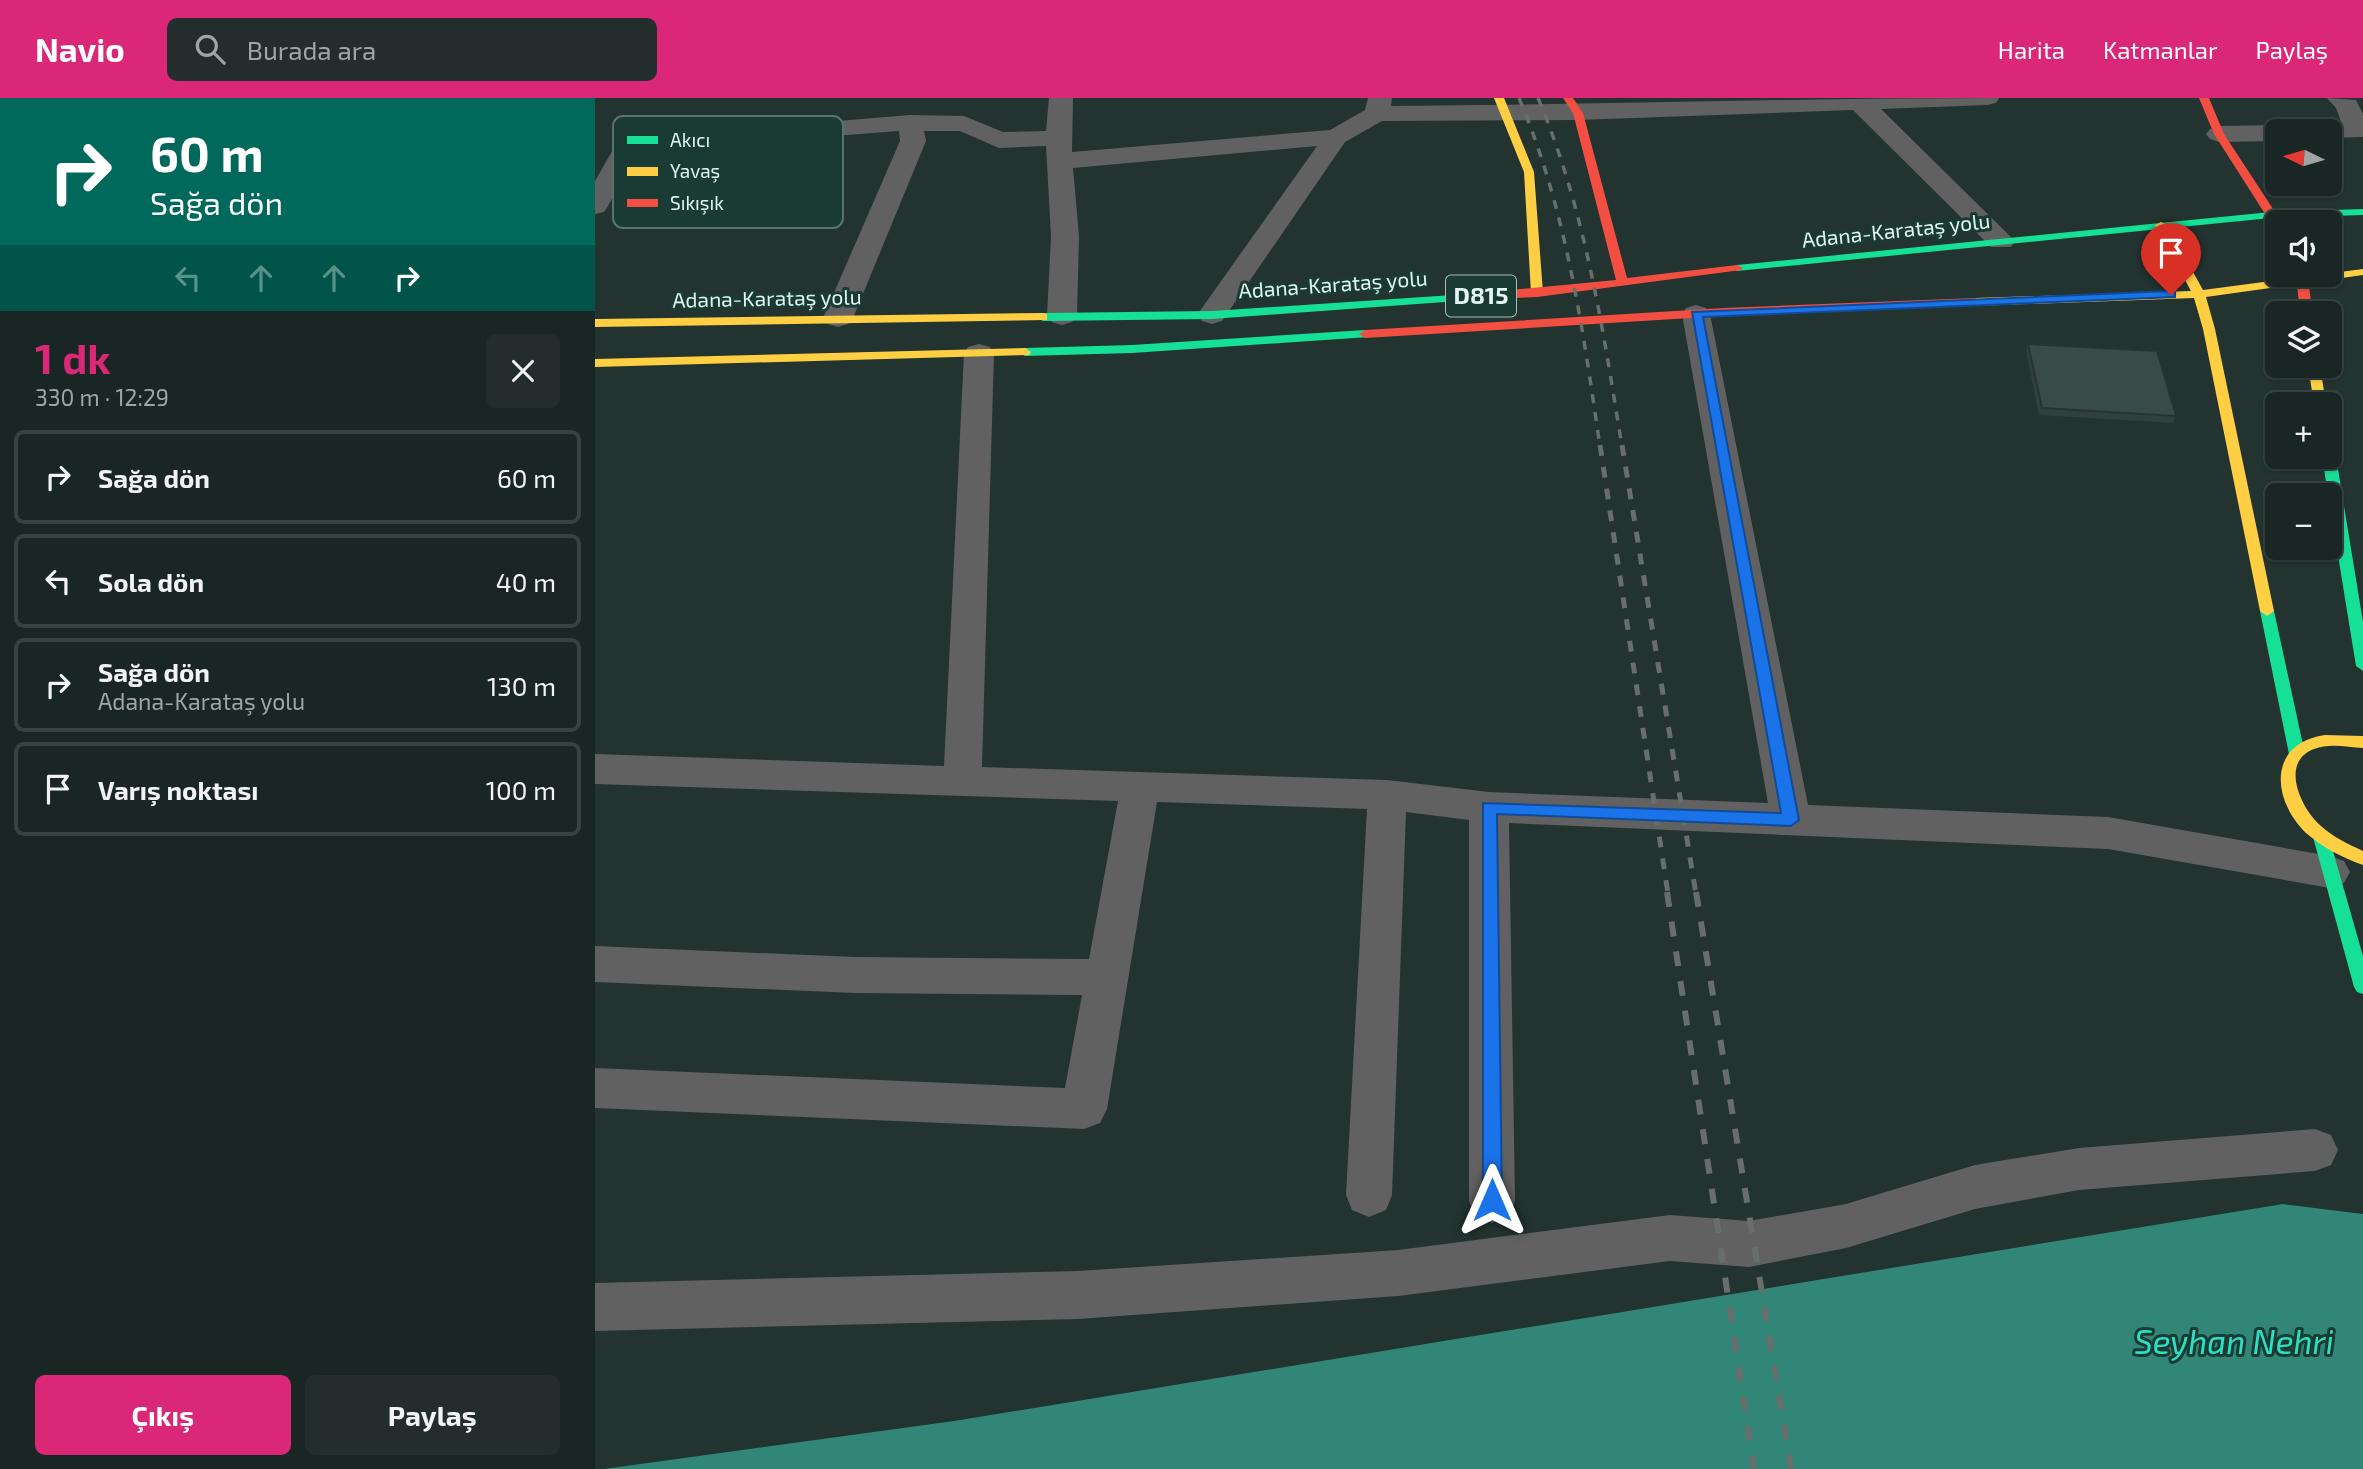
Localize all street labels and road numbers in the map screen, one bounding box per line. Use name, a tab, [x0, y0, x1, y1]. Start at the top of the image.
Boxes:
street label: Adana-Karataş yolu	[1800, 207, 1991, 254]
street label: Adana-Karataş yolu	[1238, 264, 1428, 305]
road number: D815	[1446, 276, 1516, 316]
street label: Adana-Karataş yolu	[672, 283, 862, 314]

